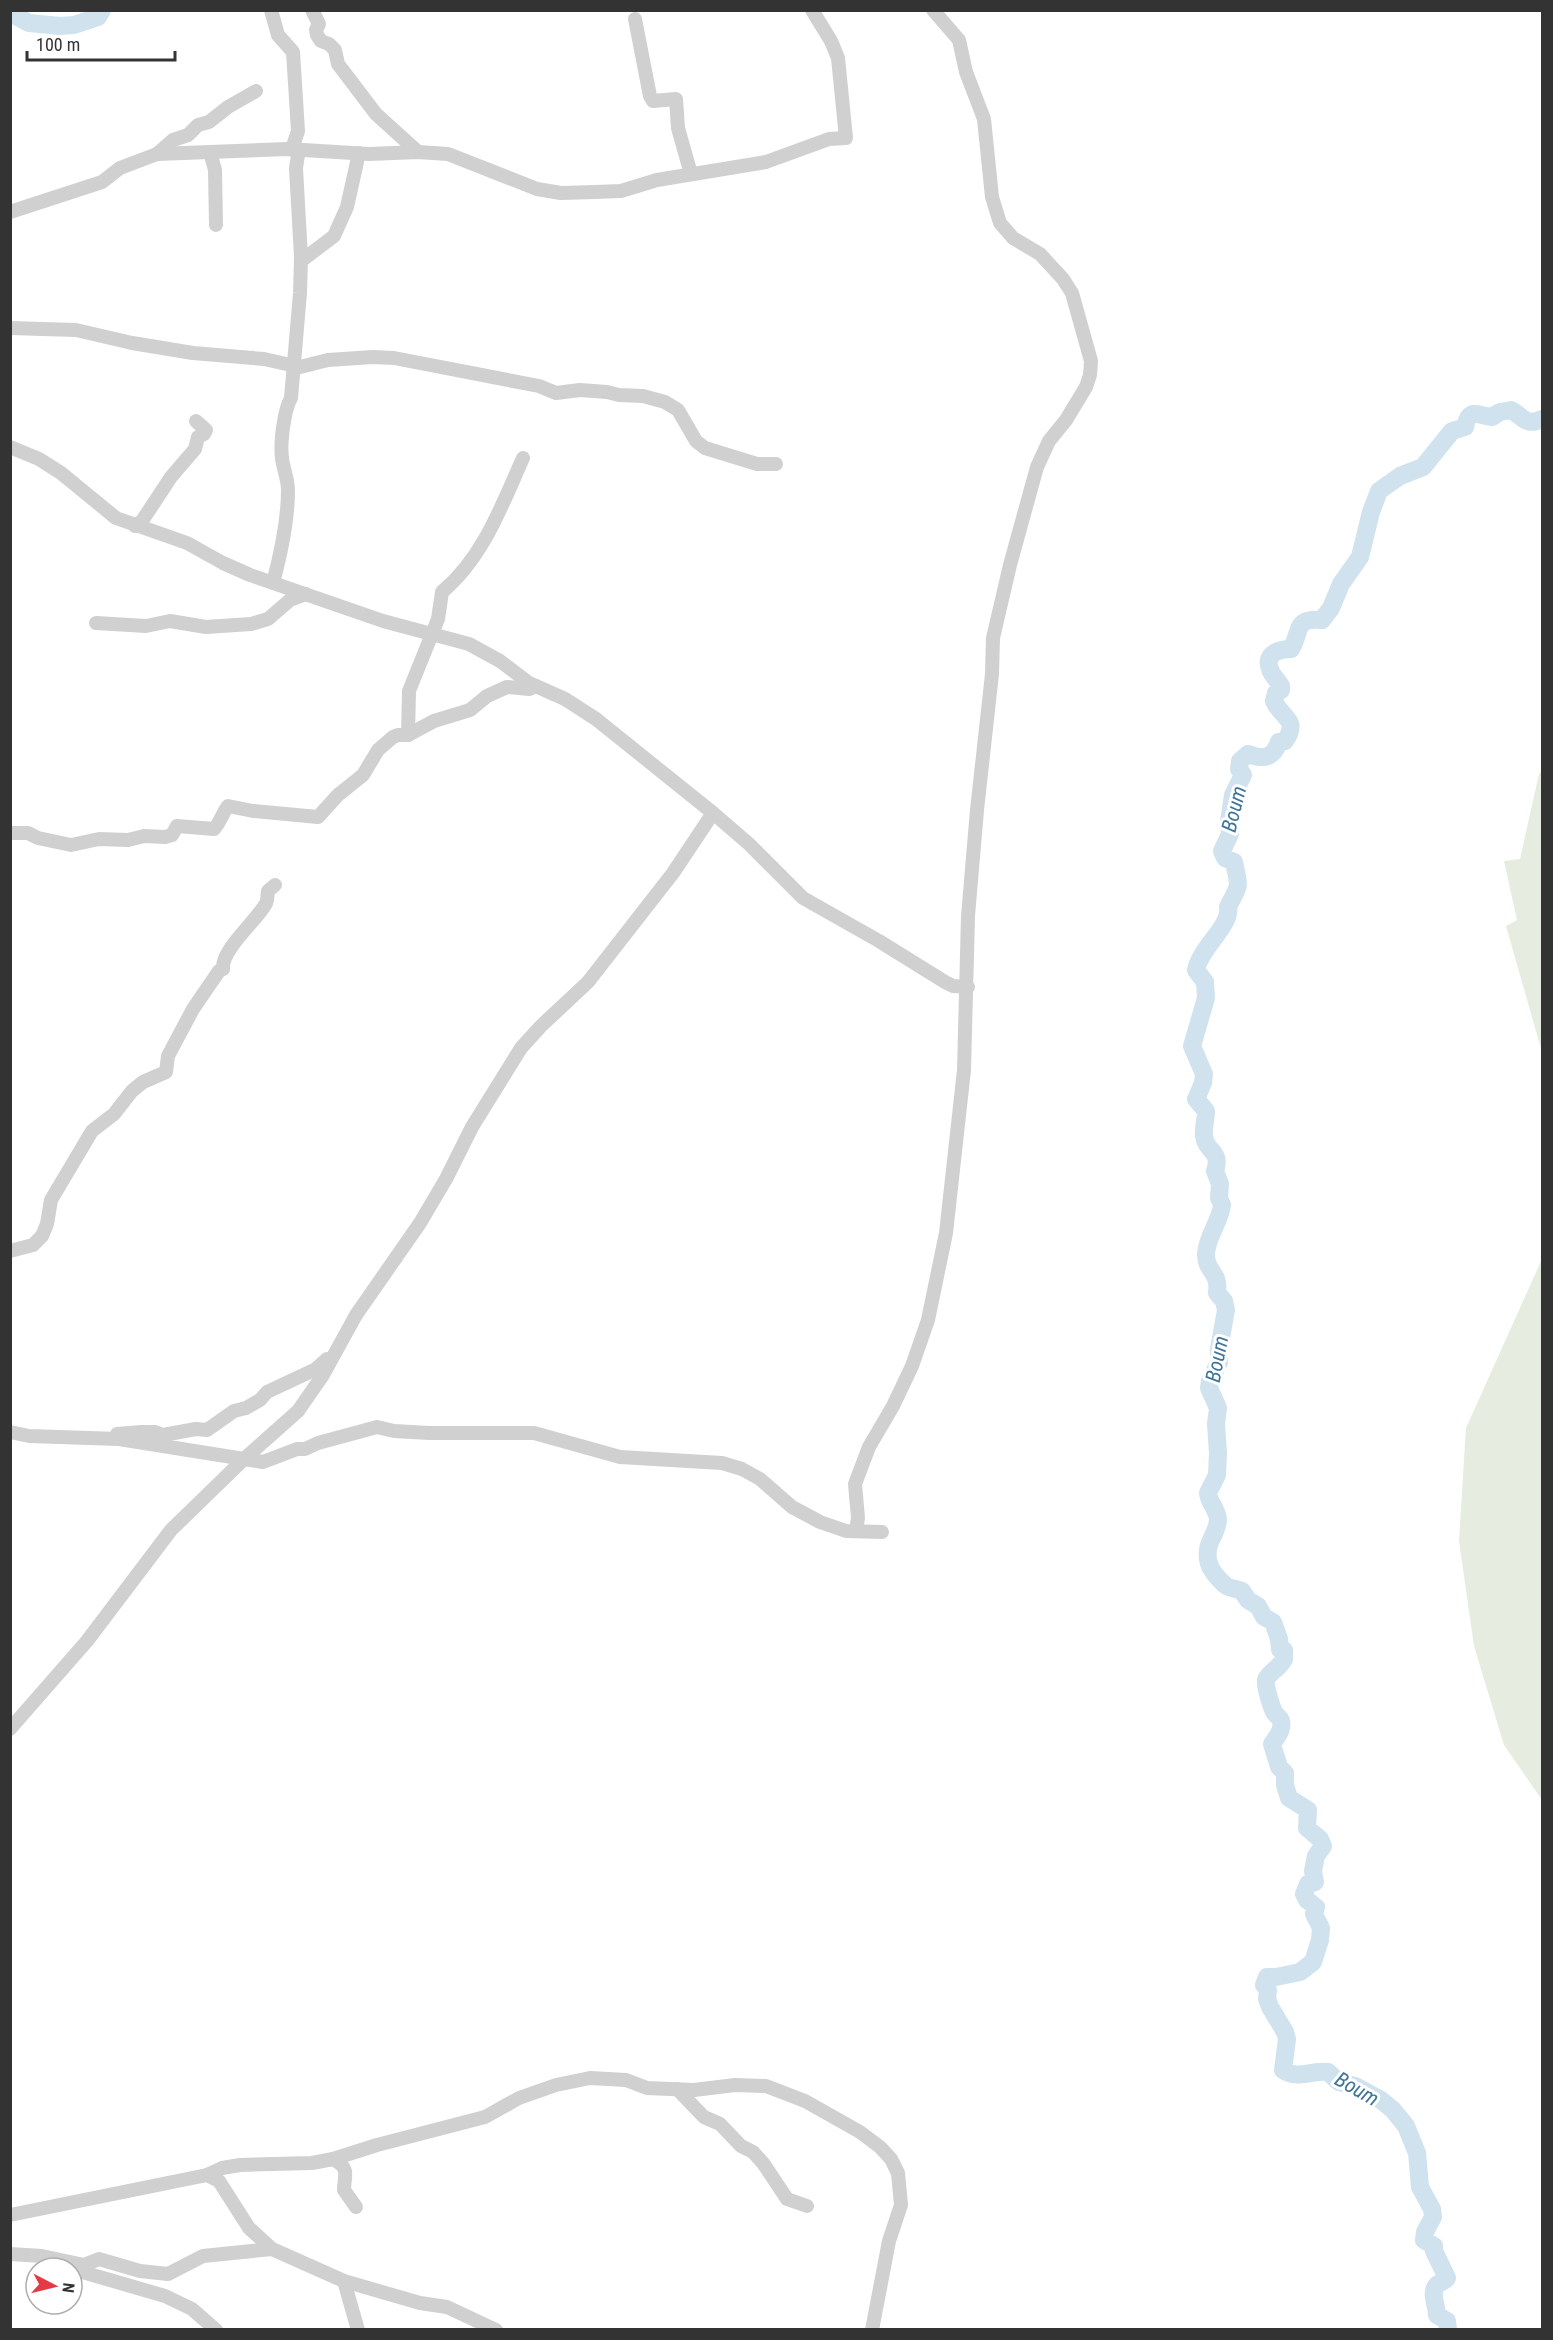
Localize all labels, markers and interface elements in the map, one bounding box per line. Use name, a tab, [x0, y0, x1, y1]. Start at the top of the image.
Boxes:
scale bar	[27, 24, 176, 62]
text: 100 m	[36, 34, 80, 55]
water label: Boum	[1217, 784, 1251, 834]
water label: Boum	[1201, 1334, 1233, 1384]
water label: Boum	[1331, 2067, 1383, 2111]
north arrow	[24, 2256, 84, 2316]
text: N	[58, 2282, 78, 2294]

